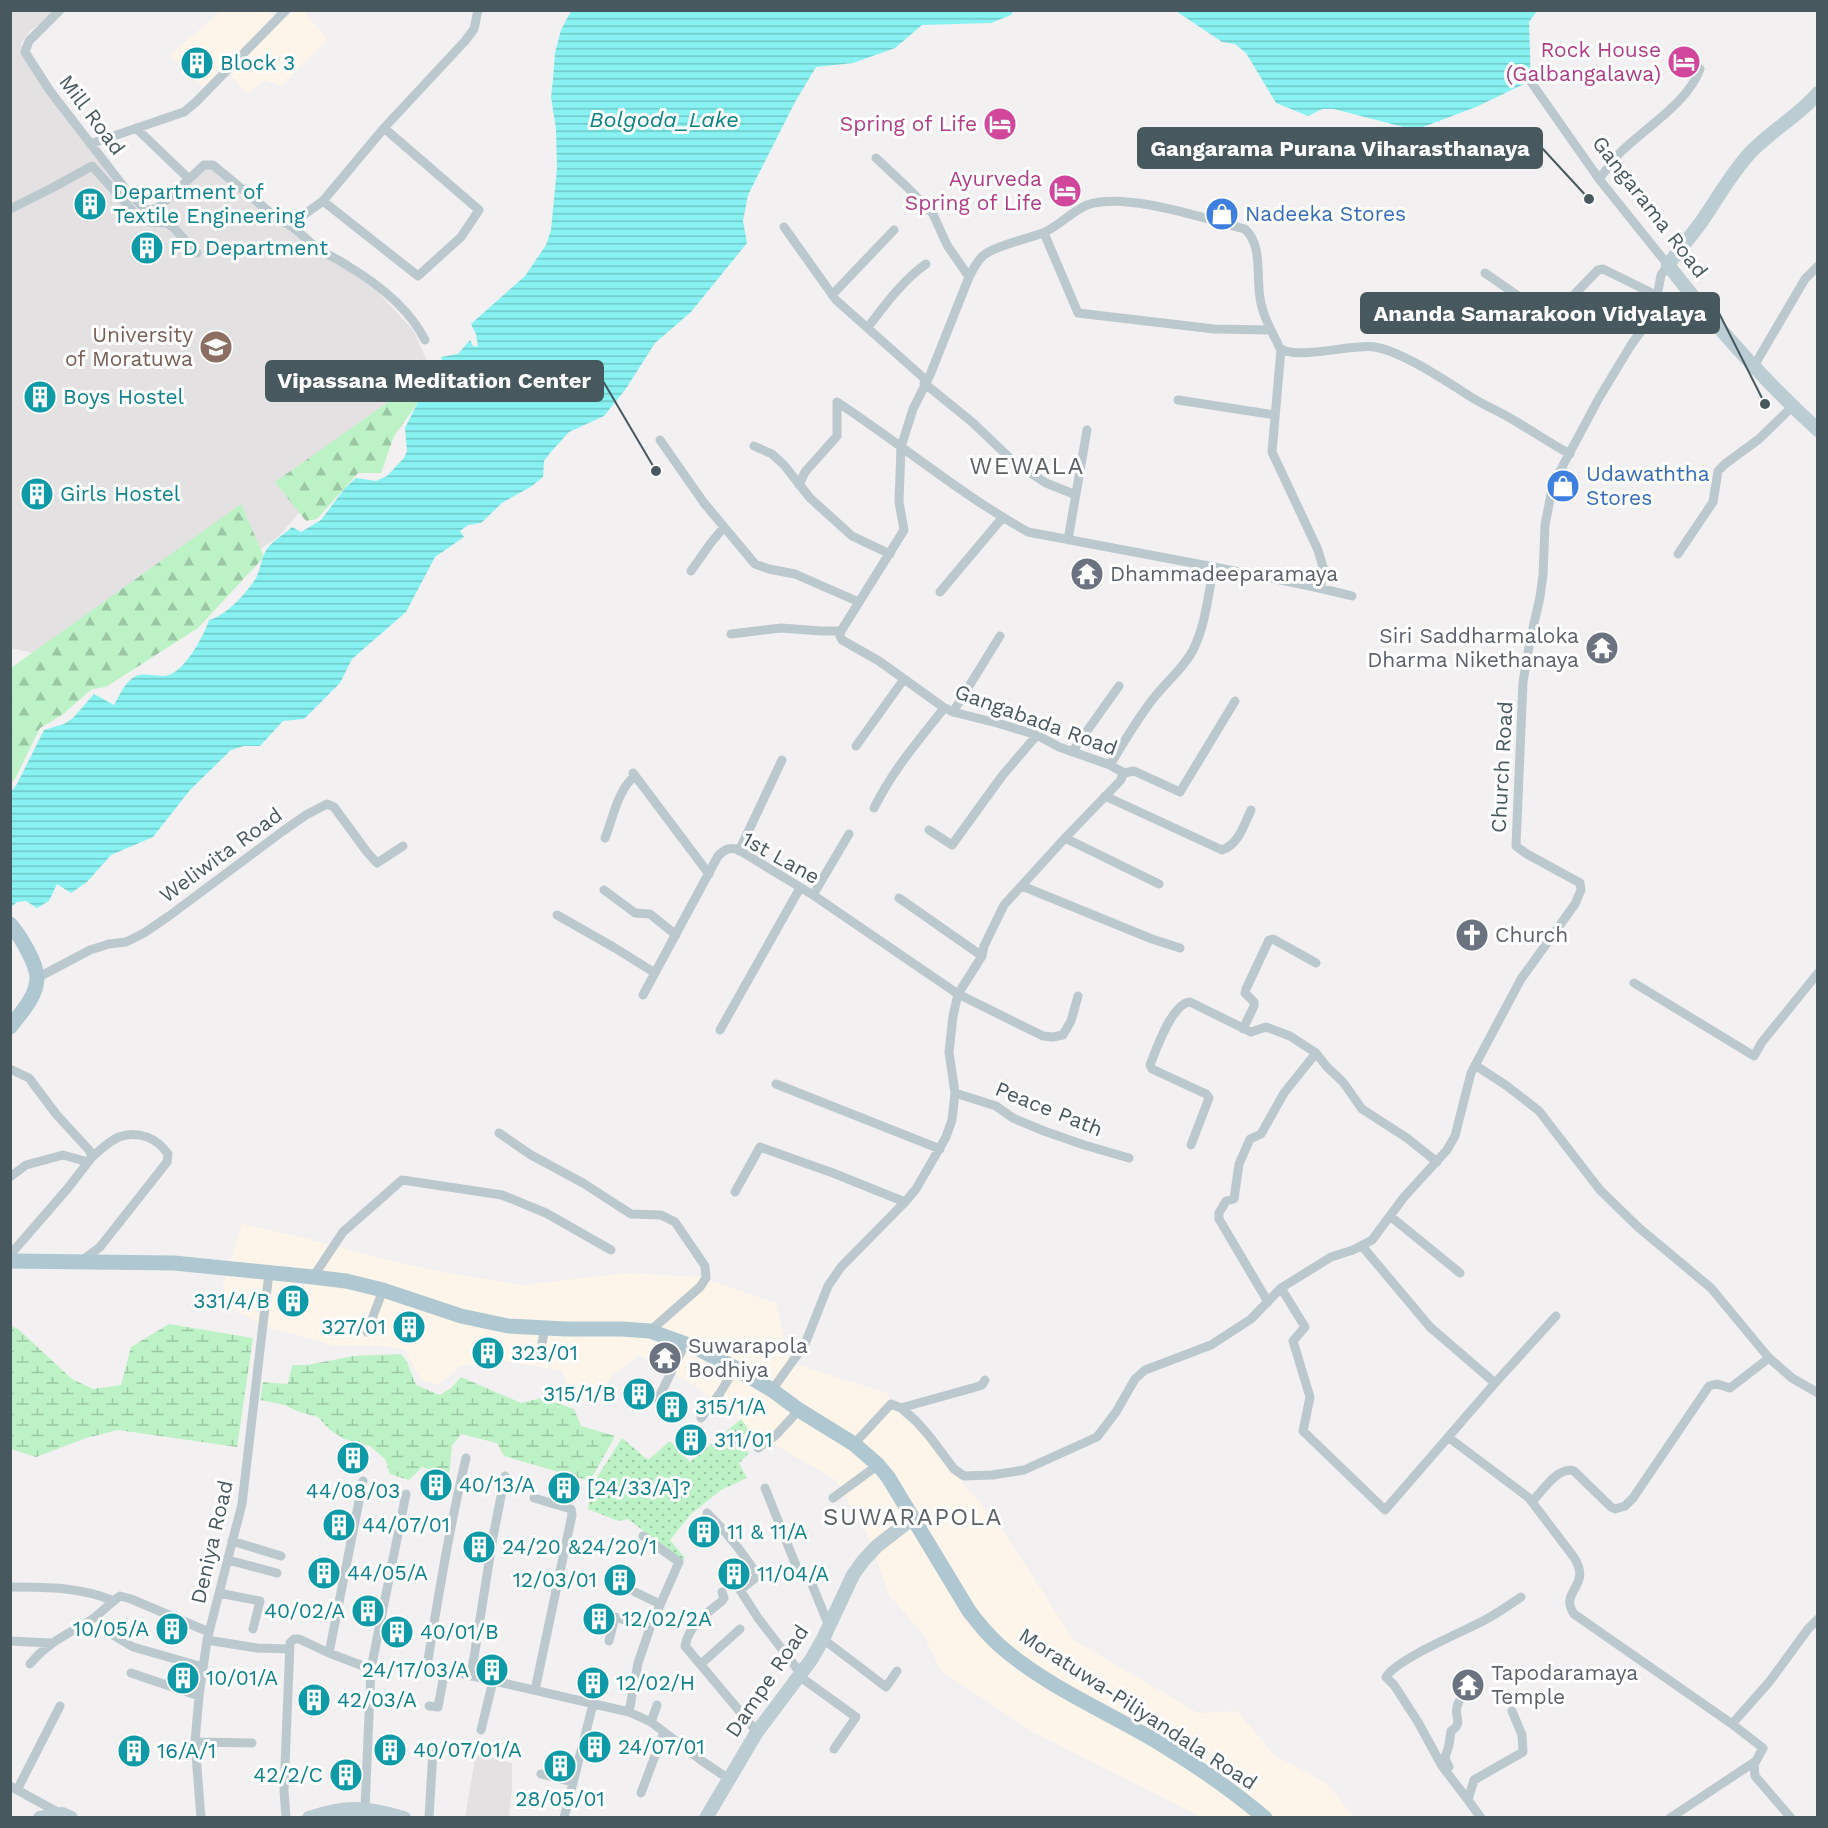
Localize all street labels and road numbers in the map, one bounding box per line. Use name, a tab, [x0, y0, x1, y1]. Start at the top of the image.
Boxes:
street label: Mill Road	[54, 70, 131, 160]
street label: Gangarama Road	[1587, 131, 1714, 283]
street label: Gangabada Road	[951, 679, 1121, 761]
street label: Church Road	[1486, 701, 1517, 833]
street label: Weliwita Road	[155, 802, 287, 907]
street label: 1st Lane	[738, 826, 824, 889]
street label: Peace Path	[992, 1076, 1107, 1141]
street label: Deniya Road	[185, 1478, 238, 1606]
street label: Dampe Road	[720, 1620, 814, 1742]
street label: Moratuwa-Piliyandala Road	[1015, 1622, 1262, 1795]

